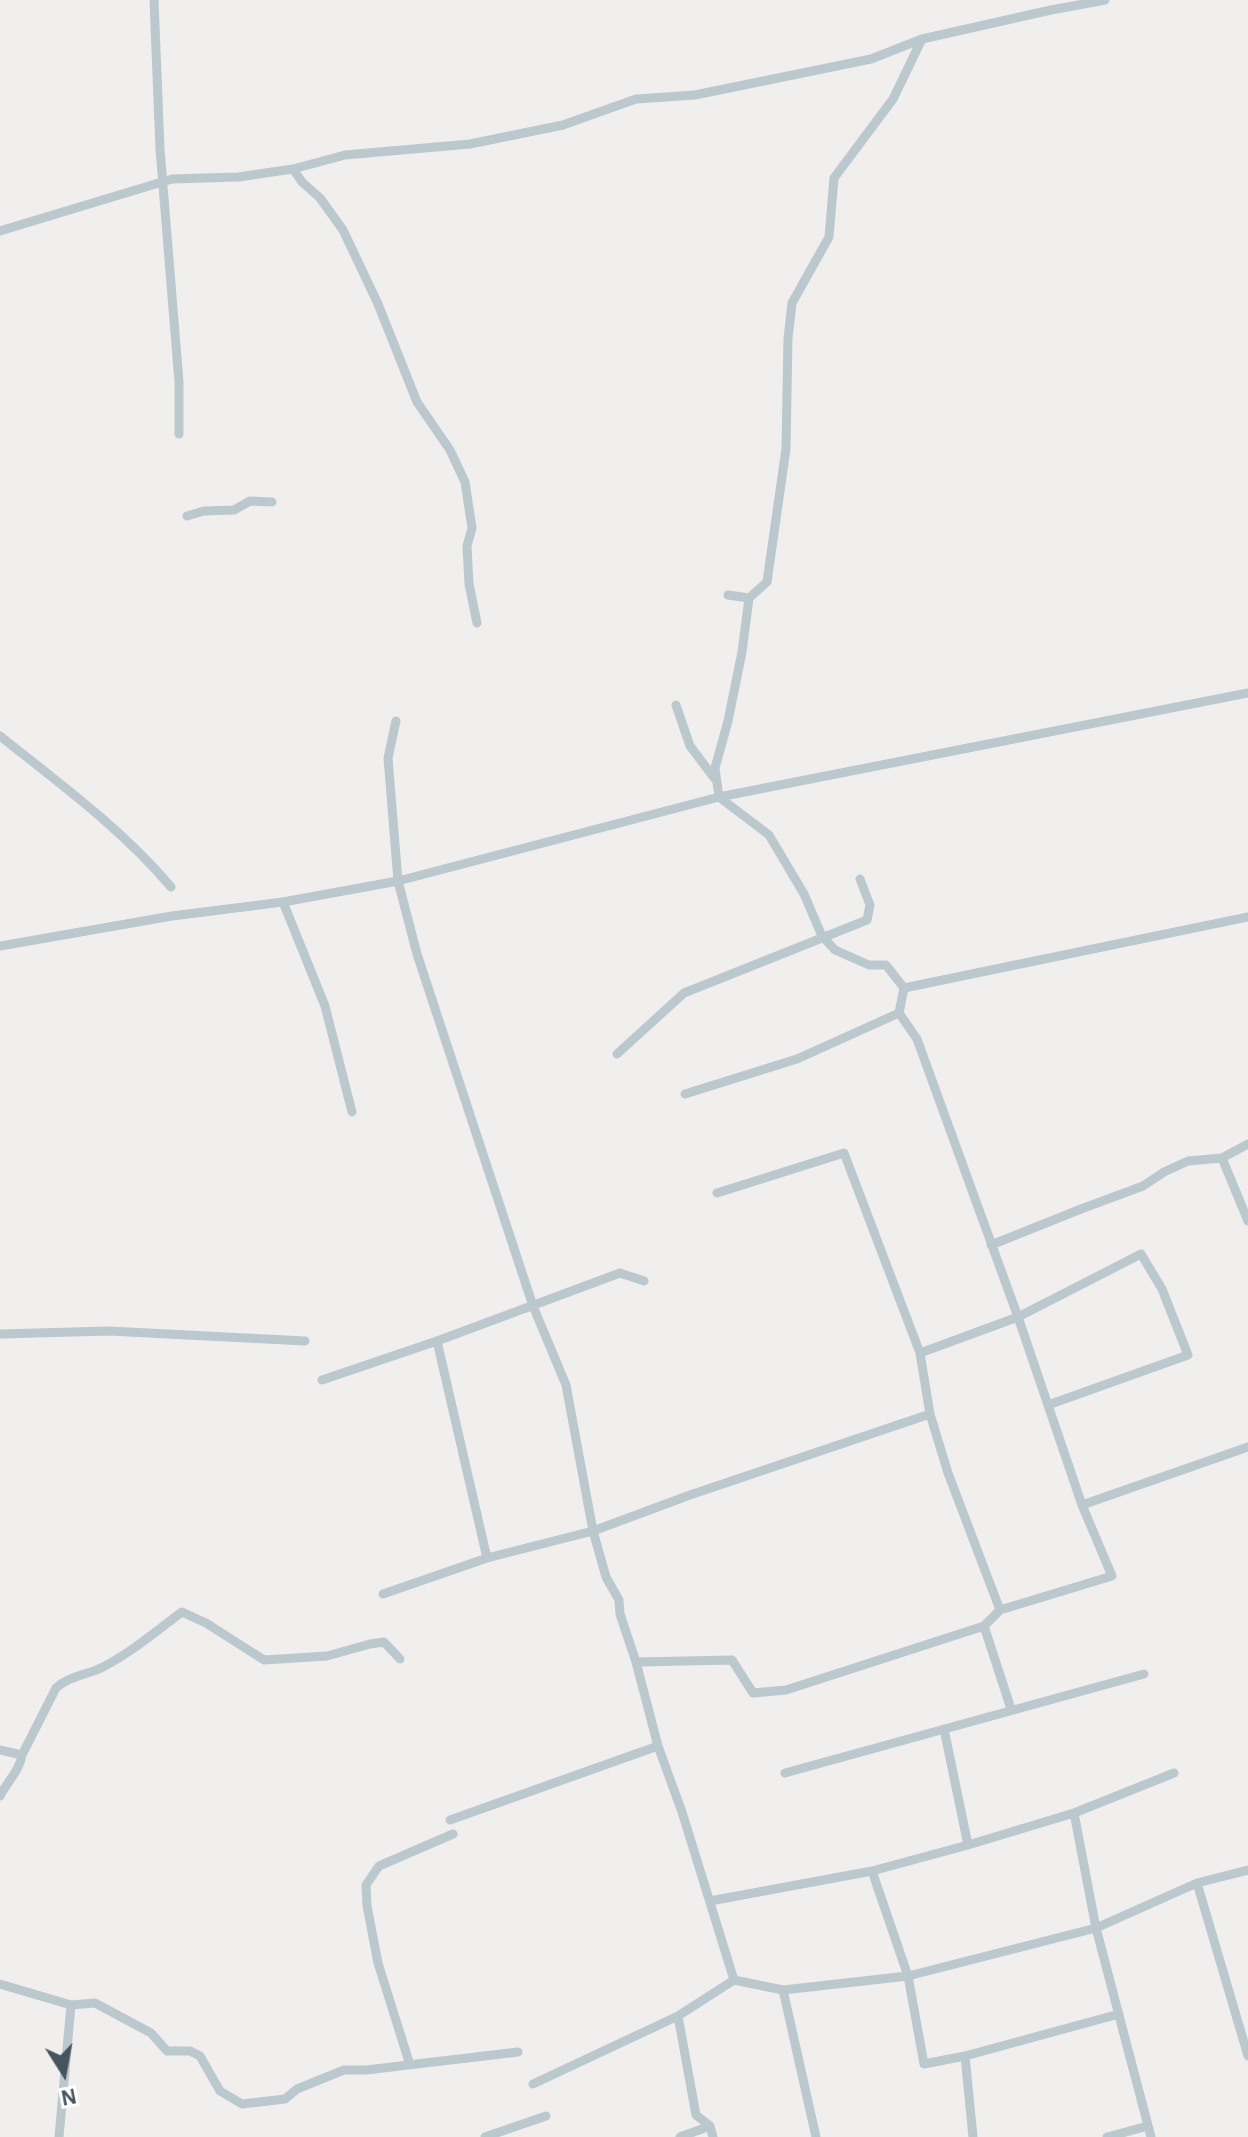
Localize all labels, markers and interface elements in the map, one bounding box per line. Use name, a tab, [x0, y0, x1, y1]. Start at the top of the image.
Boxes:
north arrow	[24, 2033, 104, 2113]
text: N	[59, 2084, 78, 2109]

